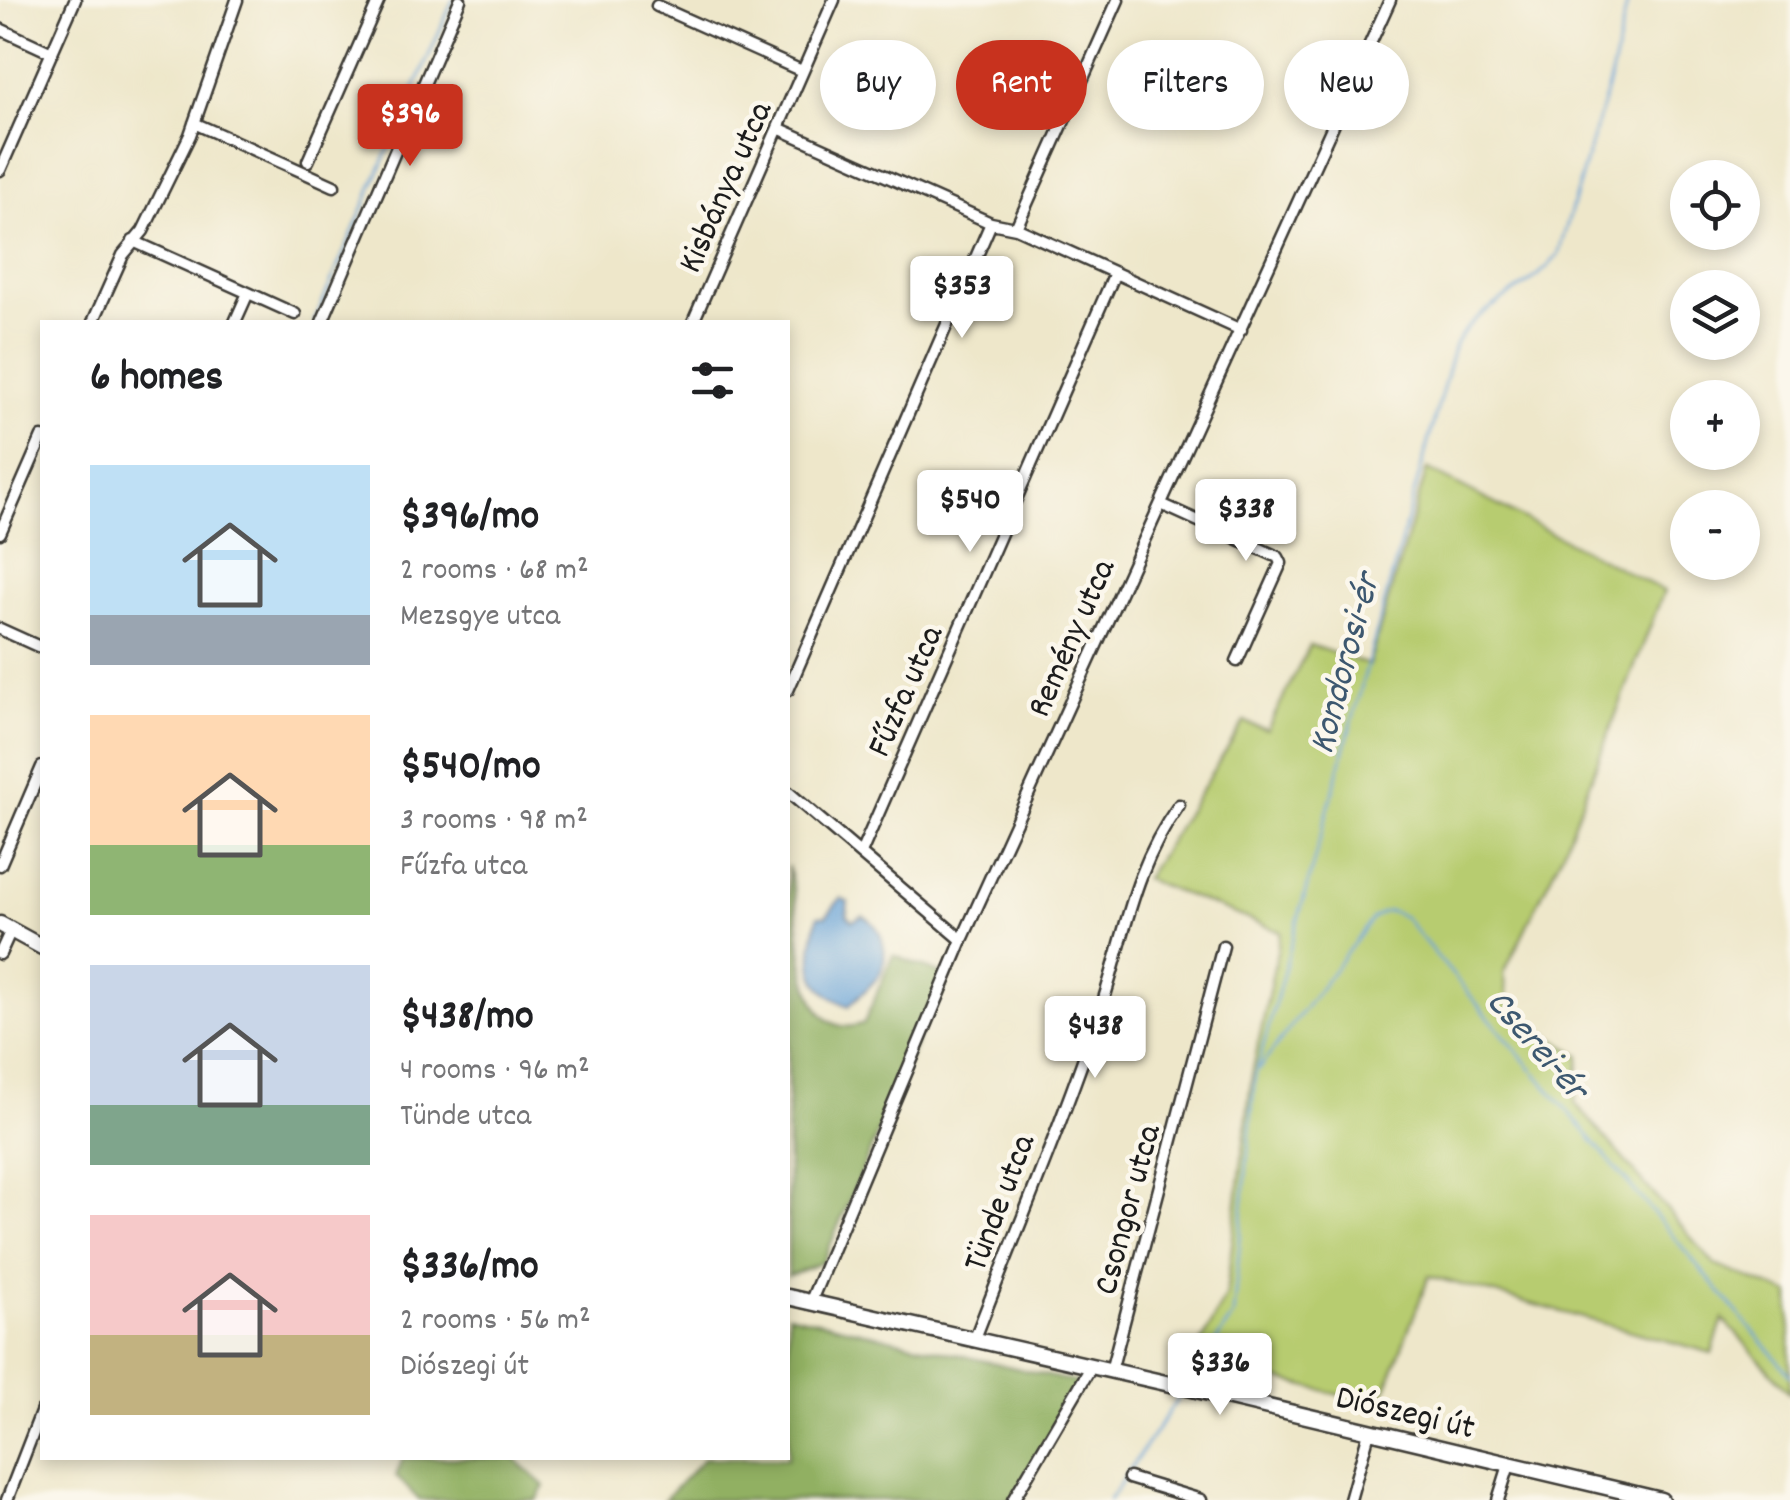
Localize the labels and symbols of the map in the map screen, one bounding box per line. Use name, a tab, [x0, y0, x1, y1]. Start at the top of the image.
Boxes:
pin: $396	[351, 84, 469, 169]
street label: Kisbánya utca	[667, 94, 788, 282]
pin: $353	[903, 256, 1021, 341]
pin: $540	[911, 470, 1029, 555]
pin: $338	[1187, 479, 1305, 564]
street label: Remény utca	[1016, 551, 1131, 726]
water label: Kondorosi-ér	[1297, 565, 1399, 760]
street label: Fűzfa utca	[856, 618, 959, 766]
water label: Cserei-ér	[1471, 978, 1602, 1118]
pin: $438	[1036, 996, 1154, 1081]
street label: Csongor utca	[1083, 1119, 1177, 1301]
street label: Tünde utca	[953, 1127, 1051, 1280]
pin: $336	[1161, 1333, 1279, 1418]
street label: Diószegi út	[1330, 1375, 1479, 1455]

